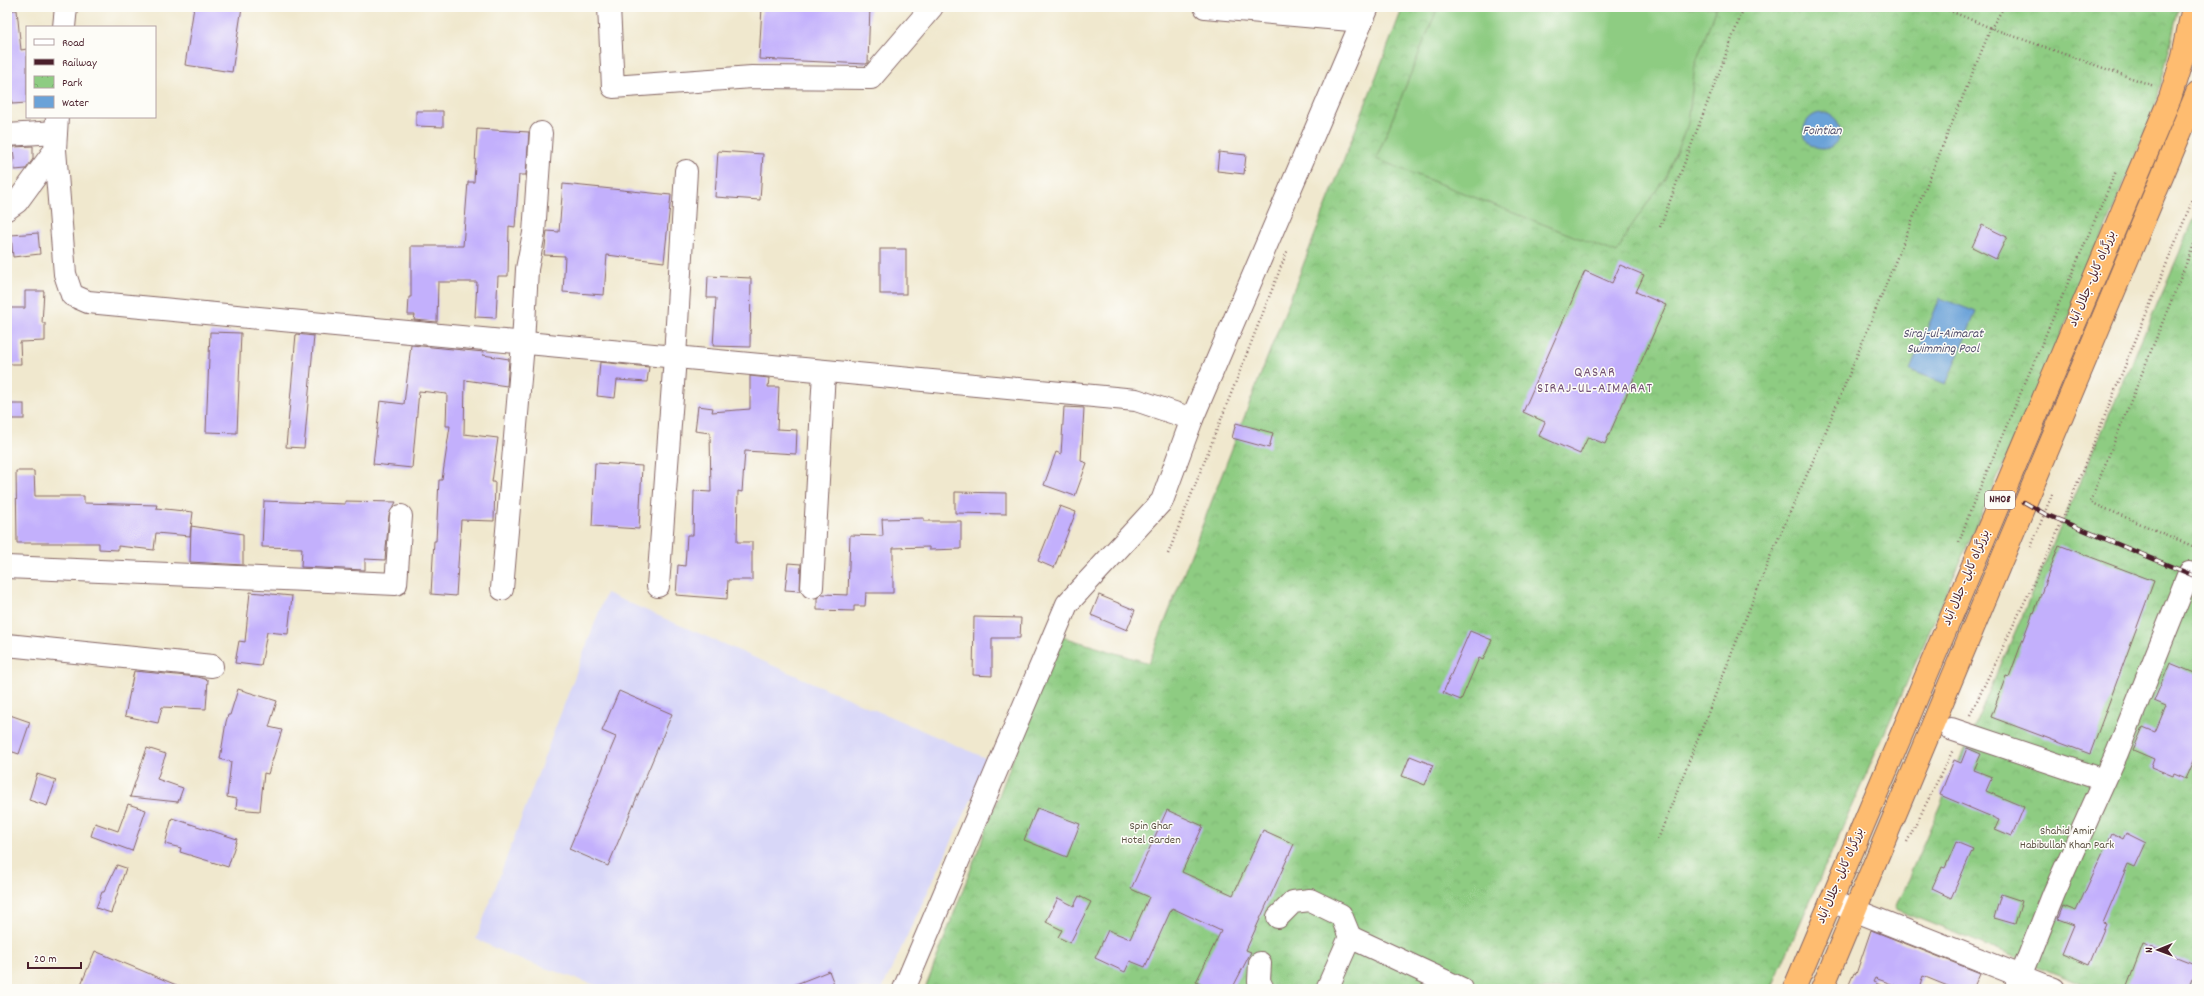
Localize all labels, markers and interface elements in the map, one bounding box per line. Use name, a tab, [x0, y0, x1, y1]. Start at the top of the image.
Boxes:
legend	[26, 26, 156, 118]
text: Road	[62, 35, 84, 52]
text: Railway	[62, 55, 98, 72]
text: Park	[62, 75, 83, 92]
text: Water	[62, 95, 89, 112]
water label: Fointian	[1802, 122, 1843, 141]
street label: بزرگراه کابل- جلال آباد	[2065, 228, 2121, 330]
water label: Siraj-ul-Aimarat Swimming Pool	[1903, 325, 1984, 359]
district label: QASAR SIRAJ-UL-AIMARAT	[1537, 363, 1653, 399]
road number: NH08	[1985, 491, 2015, 509]
street label: بزرگراه کابل- جلال آباد	[1939, 527, 1995, 629]
park label: Spin Ghar Hotel Garden	[1121, 818, 1181, 849]
park label: Shahid Amir Habibullah Khan Park	[2020, 823, 2114, 854]
street label: بزرگراه کابل- جلال آباد	[1813, 825, 1869, 927]
north arrow	[2138, 930, 2178, 970]
scale bar	[28, 944, 81, 970]
text: N	[2142, 947, 2158, 953]
text: 20 m	[34, 951, 57, 968]

